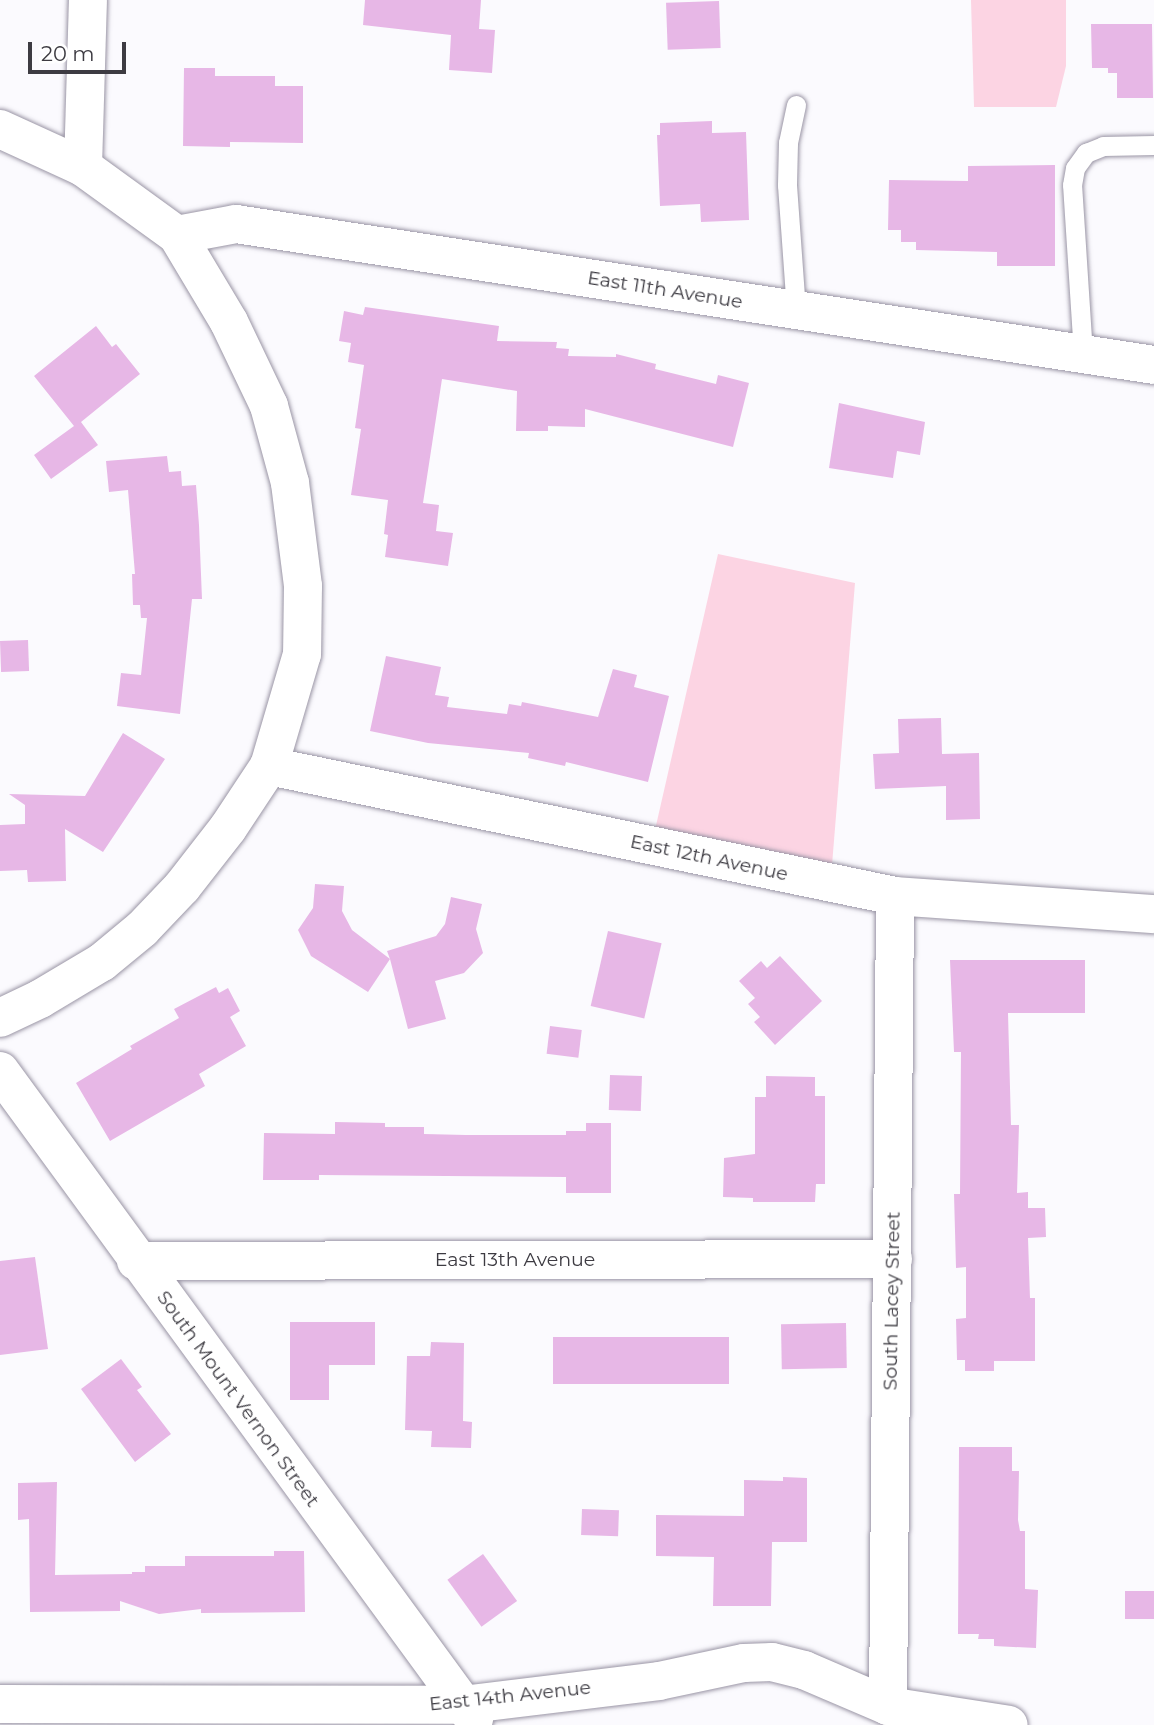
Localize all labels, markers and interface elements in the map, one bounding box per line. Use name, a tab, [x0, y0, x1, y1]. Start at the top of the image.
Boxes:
scale bar	[32, 28, 130, 72]
text: 20 m	[41, 41, 95, 66]
street label: East 11th Avenue	[586, 266, 744, 314]
street label: East 12th Avenue	[628, 830, 790, 886]
street label: South Lacey Street	[879, 1211, 905, 1391]
street label: East 13th Avenue	[435, 1249, 595, 1271]
street label: South Mount Vernon Street	[152, 1287, 324, 1511]
street label: East 14th Avenue	[428, 1676, 592, 1716]

